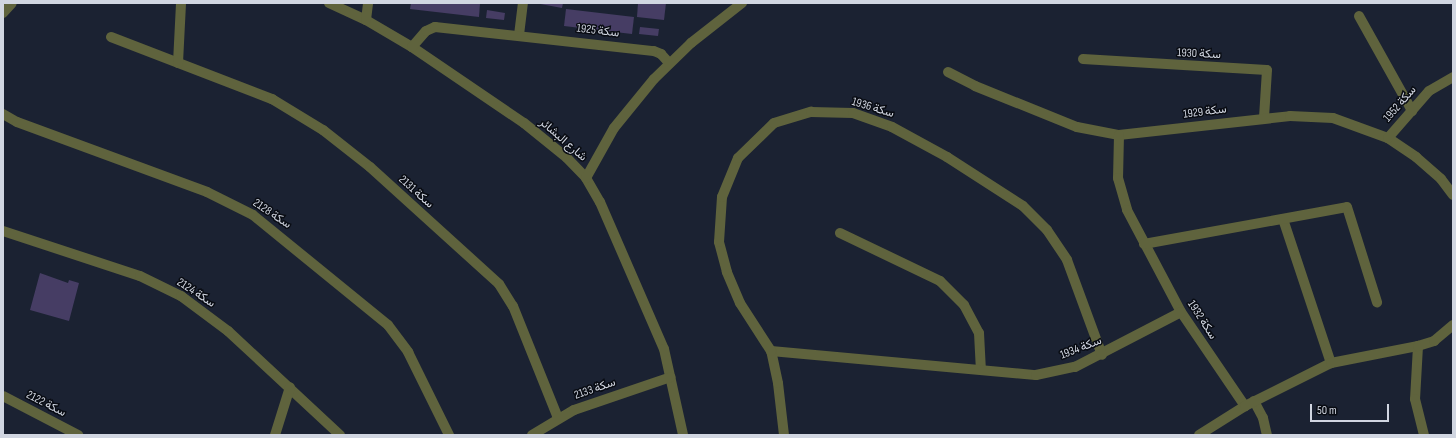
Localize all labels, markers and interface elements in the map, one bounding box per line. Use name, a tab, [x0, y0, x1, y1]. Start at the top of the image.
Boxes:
street label: سكة 1925	[576, 21, 620, 41]
street label: سكة 1930	[1177, 46, 1221, 62]
street label: سكة 1952	[1380, 83, 1420, 125]
street label: سكة 1936	[850, 95, 896, 121]
street label: سكة 1929	[1183, 102, 1227, 122]
street label: شارع البشائر	[536, 116, 590, 164]
street label: سكة 2131	[396, 173, 436, 211]
street label: سكة 2128	[250, 196, 294, 232]
street label: سكة 2124	[174, 275, 218, 311]
street label: سكة 1932	[1184, 298, 1220, 342]
street label: سكة 1934	[1058, 334, 1104, 362]
street label: سكة 2133	[572, 375, 618, 403]
street label: سكة 2122	[24, 388, 68, 420]
scale bar	[1312, 396, 1391, 422]
text: 50 m	[1317, 403, 1337, 418]

